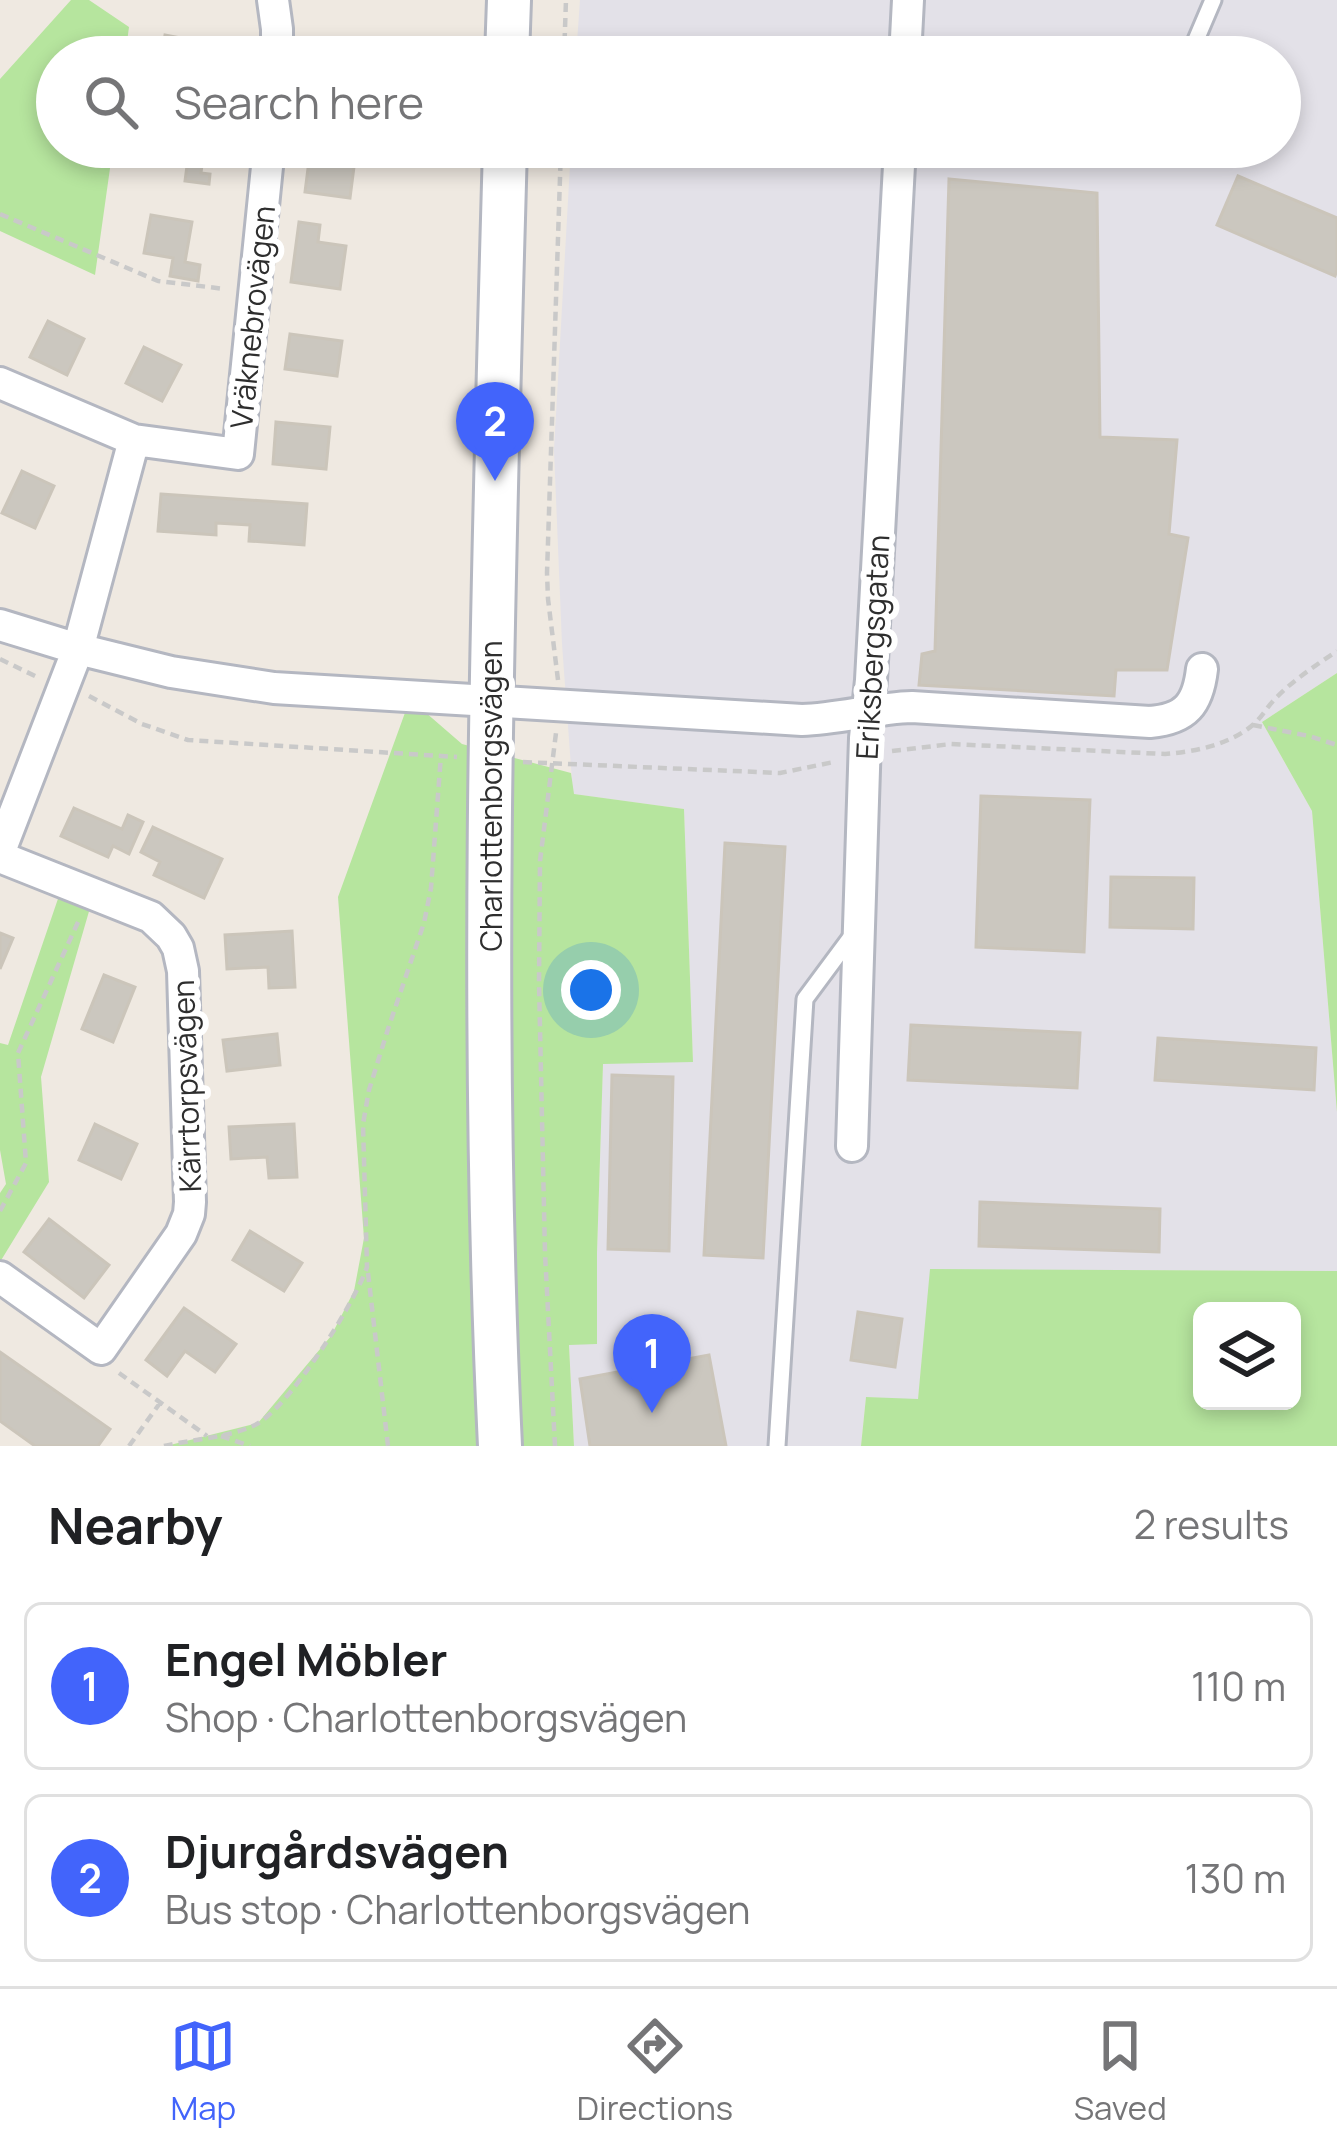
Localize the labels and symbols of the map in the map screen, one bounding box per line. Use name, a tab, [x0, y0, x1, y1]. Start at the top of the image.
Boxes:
street label: Vräknebrovägen	[220, 203, 284, 431]
pin: 2	[456, 382, 534, 481]
street label: Eriksbergsgatan	[846, 533, 898, 761]
street label: Charlottenborgsvägen	[470, 641, 511, 951]
your location	[561, 960, 621, 1020]
street label: Kärrtorpsvägen	[162, 979, 210, 1193]
pin: 1	[613, 1314, 691, 1413]

